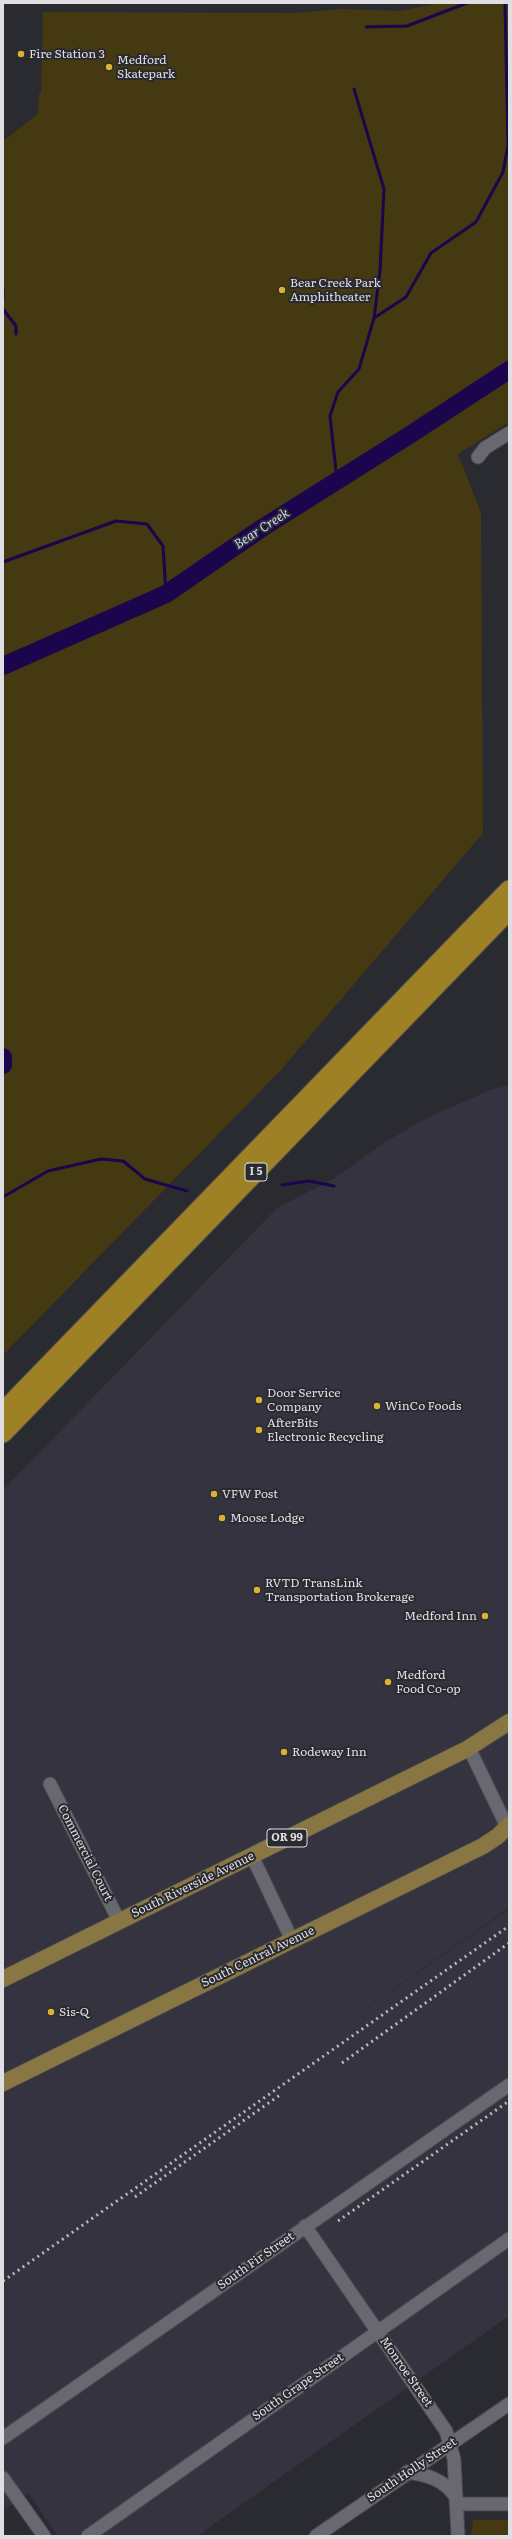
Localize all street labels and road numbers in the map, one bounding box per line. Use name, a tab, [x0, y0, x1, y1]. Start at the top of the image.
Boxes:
road number: I 5	[245, 1163, 267, 1181]
street label: Commercial Court	[54, 1802, 116, 1904]
road number: OR 99	[267, 1829, 307, 1847]
street label: South Riverside Avenue	[129, 1849, 257, 1921]
street label: South Central Avenue	[199, 1923, 317, 1991]
street label: South Fir Street	[215, 2229, 297, 2293]
street label: Monroe Street	[377, 2334, 435, 2410]
street label: South Grape Street	[250, 2350, 346, 2424]
street label: South Holly Street	[365, 2435, 459, 2505]

